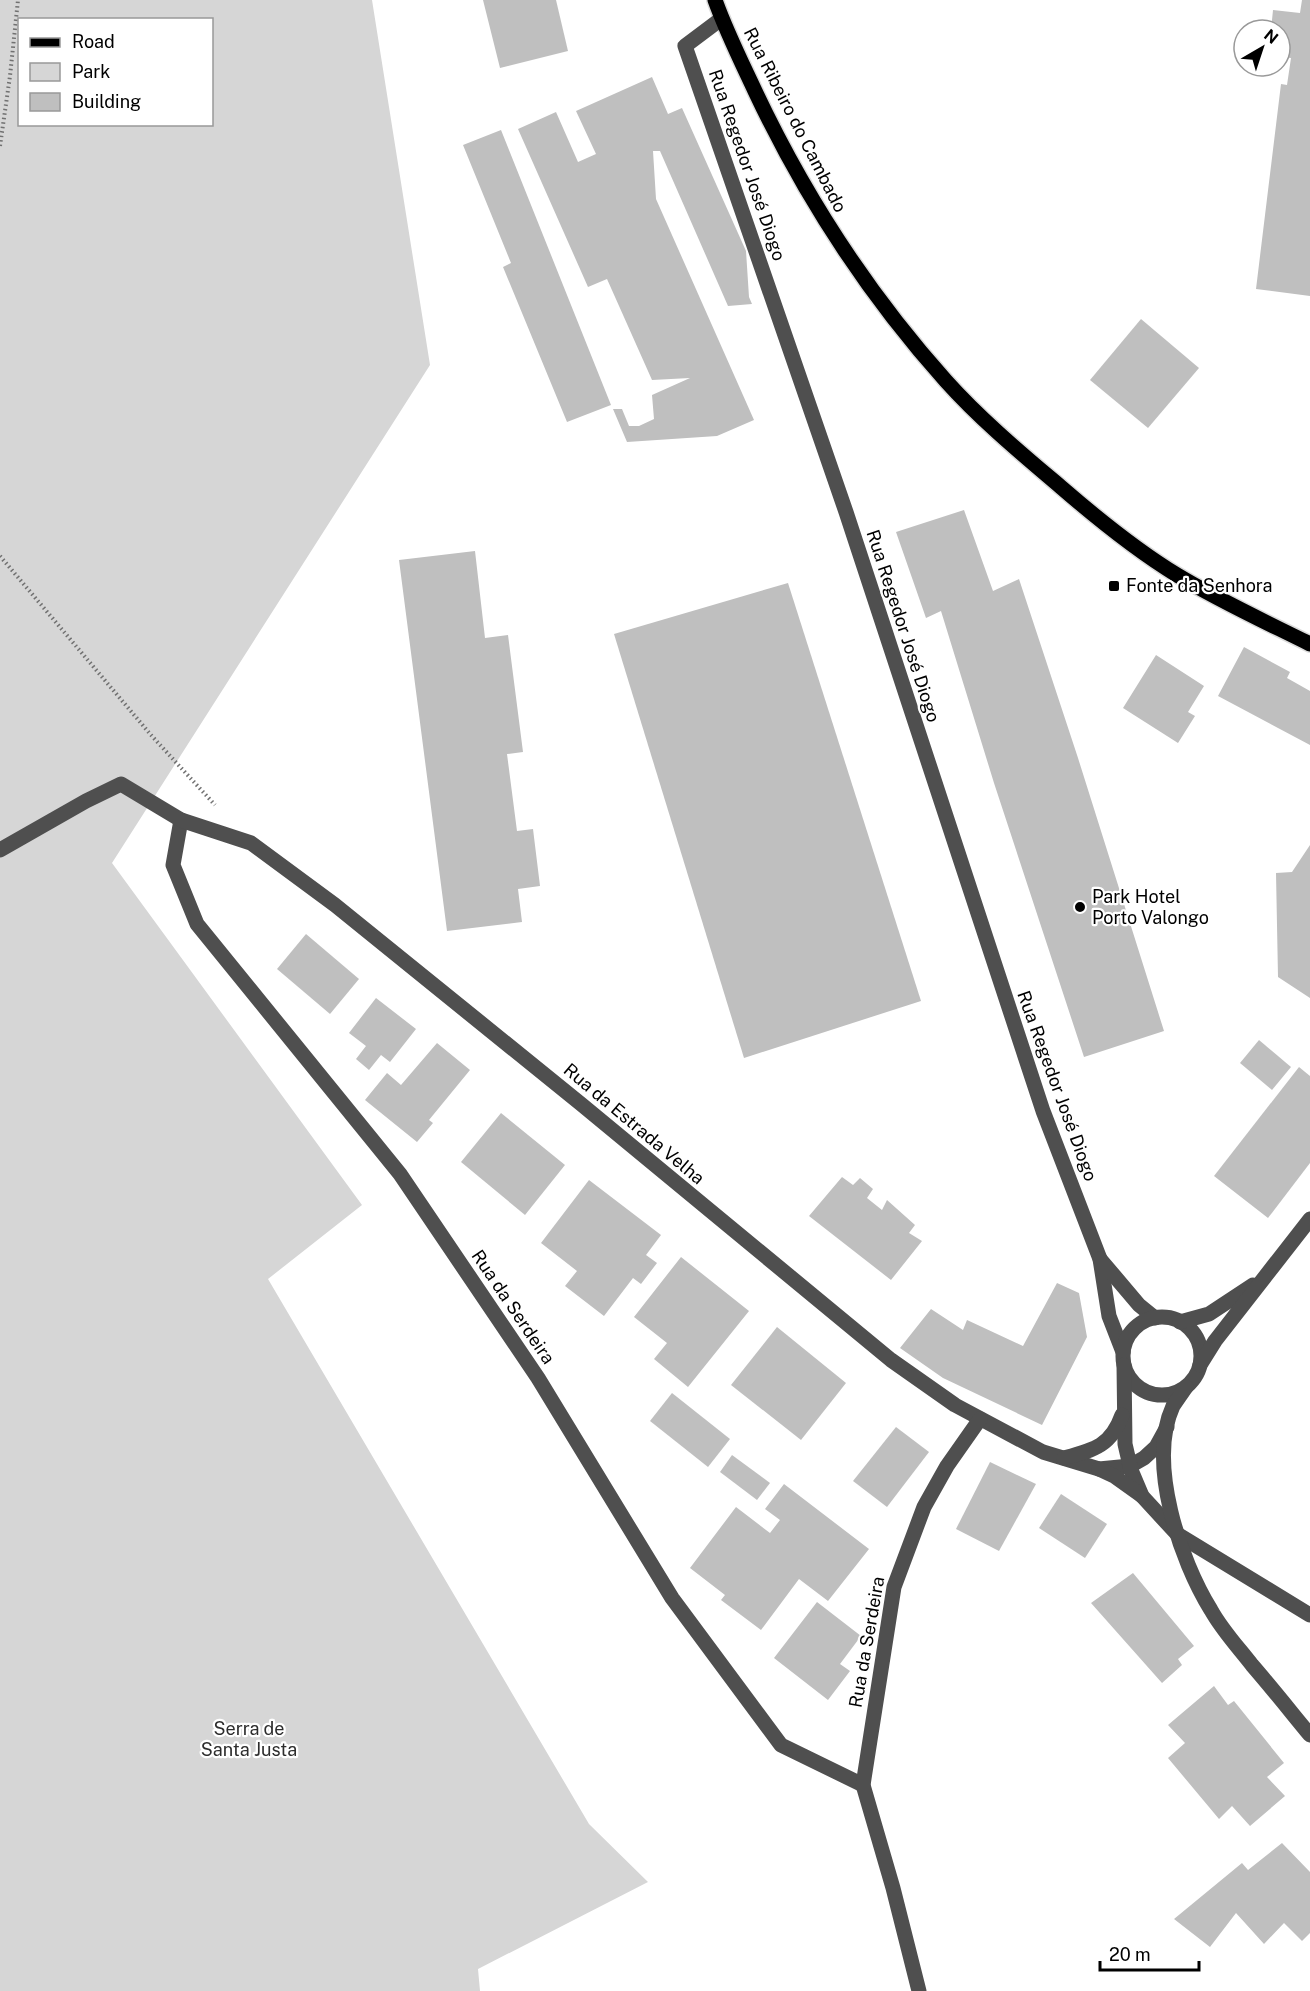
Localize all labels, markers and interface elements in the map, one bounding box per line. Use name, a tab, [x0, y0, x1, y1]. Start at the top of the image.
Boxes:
legend	[18, 18, 213, 126]
north arrow	[1232, 18, 1292, 78]
street label: Rua Ribeiro do Cambado	[740, 24, 851, 216]
text: N	[1260, 25, 1282, 48]
text: Road	[72, 31, 115, 52]
text: Park	[72, 61, 110, 82]
street label: Rua Regedor José Diogo	[705, 66, 790, 263]
text: Building	[72, 91, 141, 112]
street label: Rua Regedor José Diogo	[862, 527, 945, 725]
place label: Fonte da Senhora	[1126, 575, 1273, 596]
marker: Fonte da Senhora	[1107, 579, 1121, 593]
place label: Park Hotel Porto Valongo	[1092, 886, 1209, 928]
marker: Park Hotel Porto Valongo	[1073, 900, 1087, 914]
street label: Rua Regedor José Diogo	[1013, 988, 1102, 1184]
street label: Rua da Estrada Velha	[560, 1059, 709, 1189]
street label: Rua da Serdeira	[468, 1246, 559, 1368]
street label: Rua da Serdeira	[845, 1575, 888, 1709]
park label: Serra de Santa Justa	[201, 1718, 297, 1760]
scale bar	[1100, 1934, 1199, 1972]
text: 20 m	[1109, 1944, 1151, 1965]

